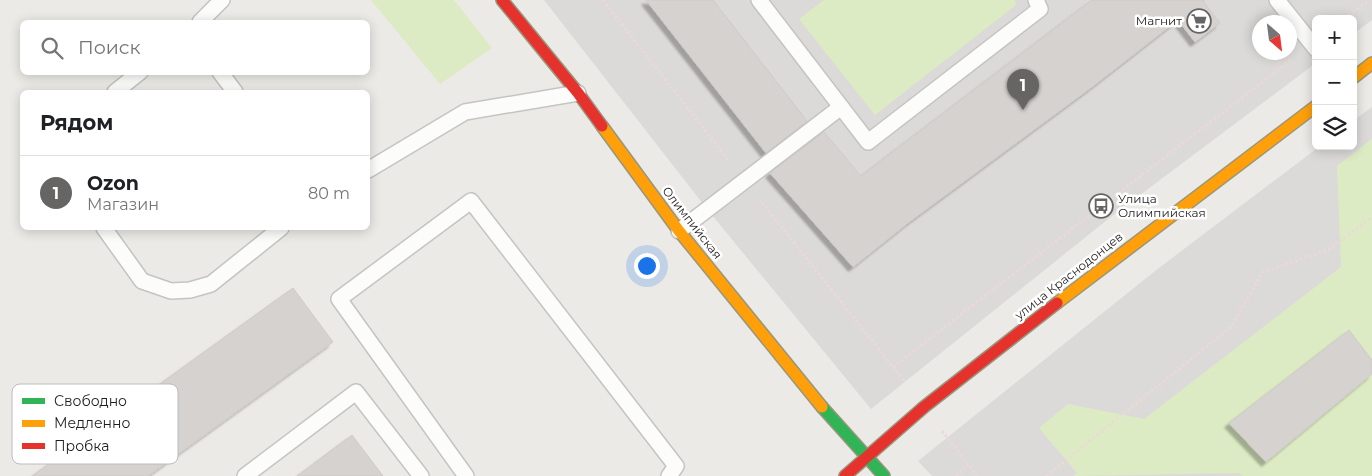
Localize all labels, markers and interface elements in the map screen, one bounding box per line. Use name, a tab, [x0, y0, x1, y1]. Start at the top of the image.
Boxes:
supermarket icon: Магнит	[1186, 8, 1212, 34]
place label: Магнит	[1136, 13, 1182, 28]
north arrow	[1252, 15, 1297, 60]
map controls	[1312, 15, 1357, 150]
button: +	[1312, 15, 1357, 60]
search box	[20, 20, 370, 75]
icon: search	[38, 34, 66, 62]
text: Поиск	[78, 36, 141, 59]
button: −	[1312, 60, 1357, 105]
pin: 1	[1007, 69, 1039, 110]
button: layers	[1312, 105, 1357, 150]
text: Рядом	[40, 110, 113, 135]
text: Ozon	[87, 172, 139, 195]
street label: Олимпийская	[659, 183, 725, 262]
text: 1	[53, 184, 59, 203]
text: 80 m	[308, 184, 350, 203]
place label: Улица Олимпийская	[1118, 191, 1206, 220]
bus stop icon: Улица Олимпийская	[1088, 193, 1114, 219]
text: Магазин	[87, 195, 159, 214]
street label: улица Краснодонцев	[1011, 229, 1126, 323]
your location	[634, 253, 660, 279]
legend	[12, 384, 178, 464]
text: Свободно	[54, 392, 127, 410]
text: Медленно	[54, 414, 130, 432]
text: Пробка	[54, 437, 109, 455]

